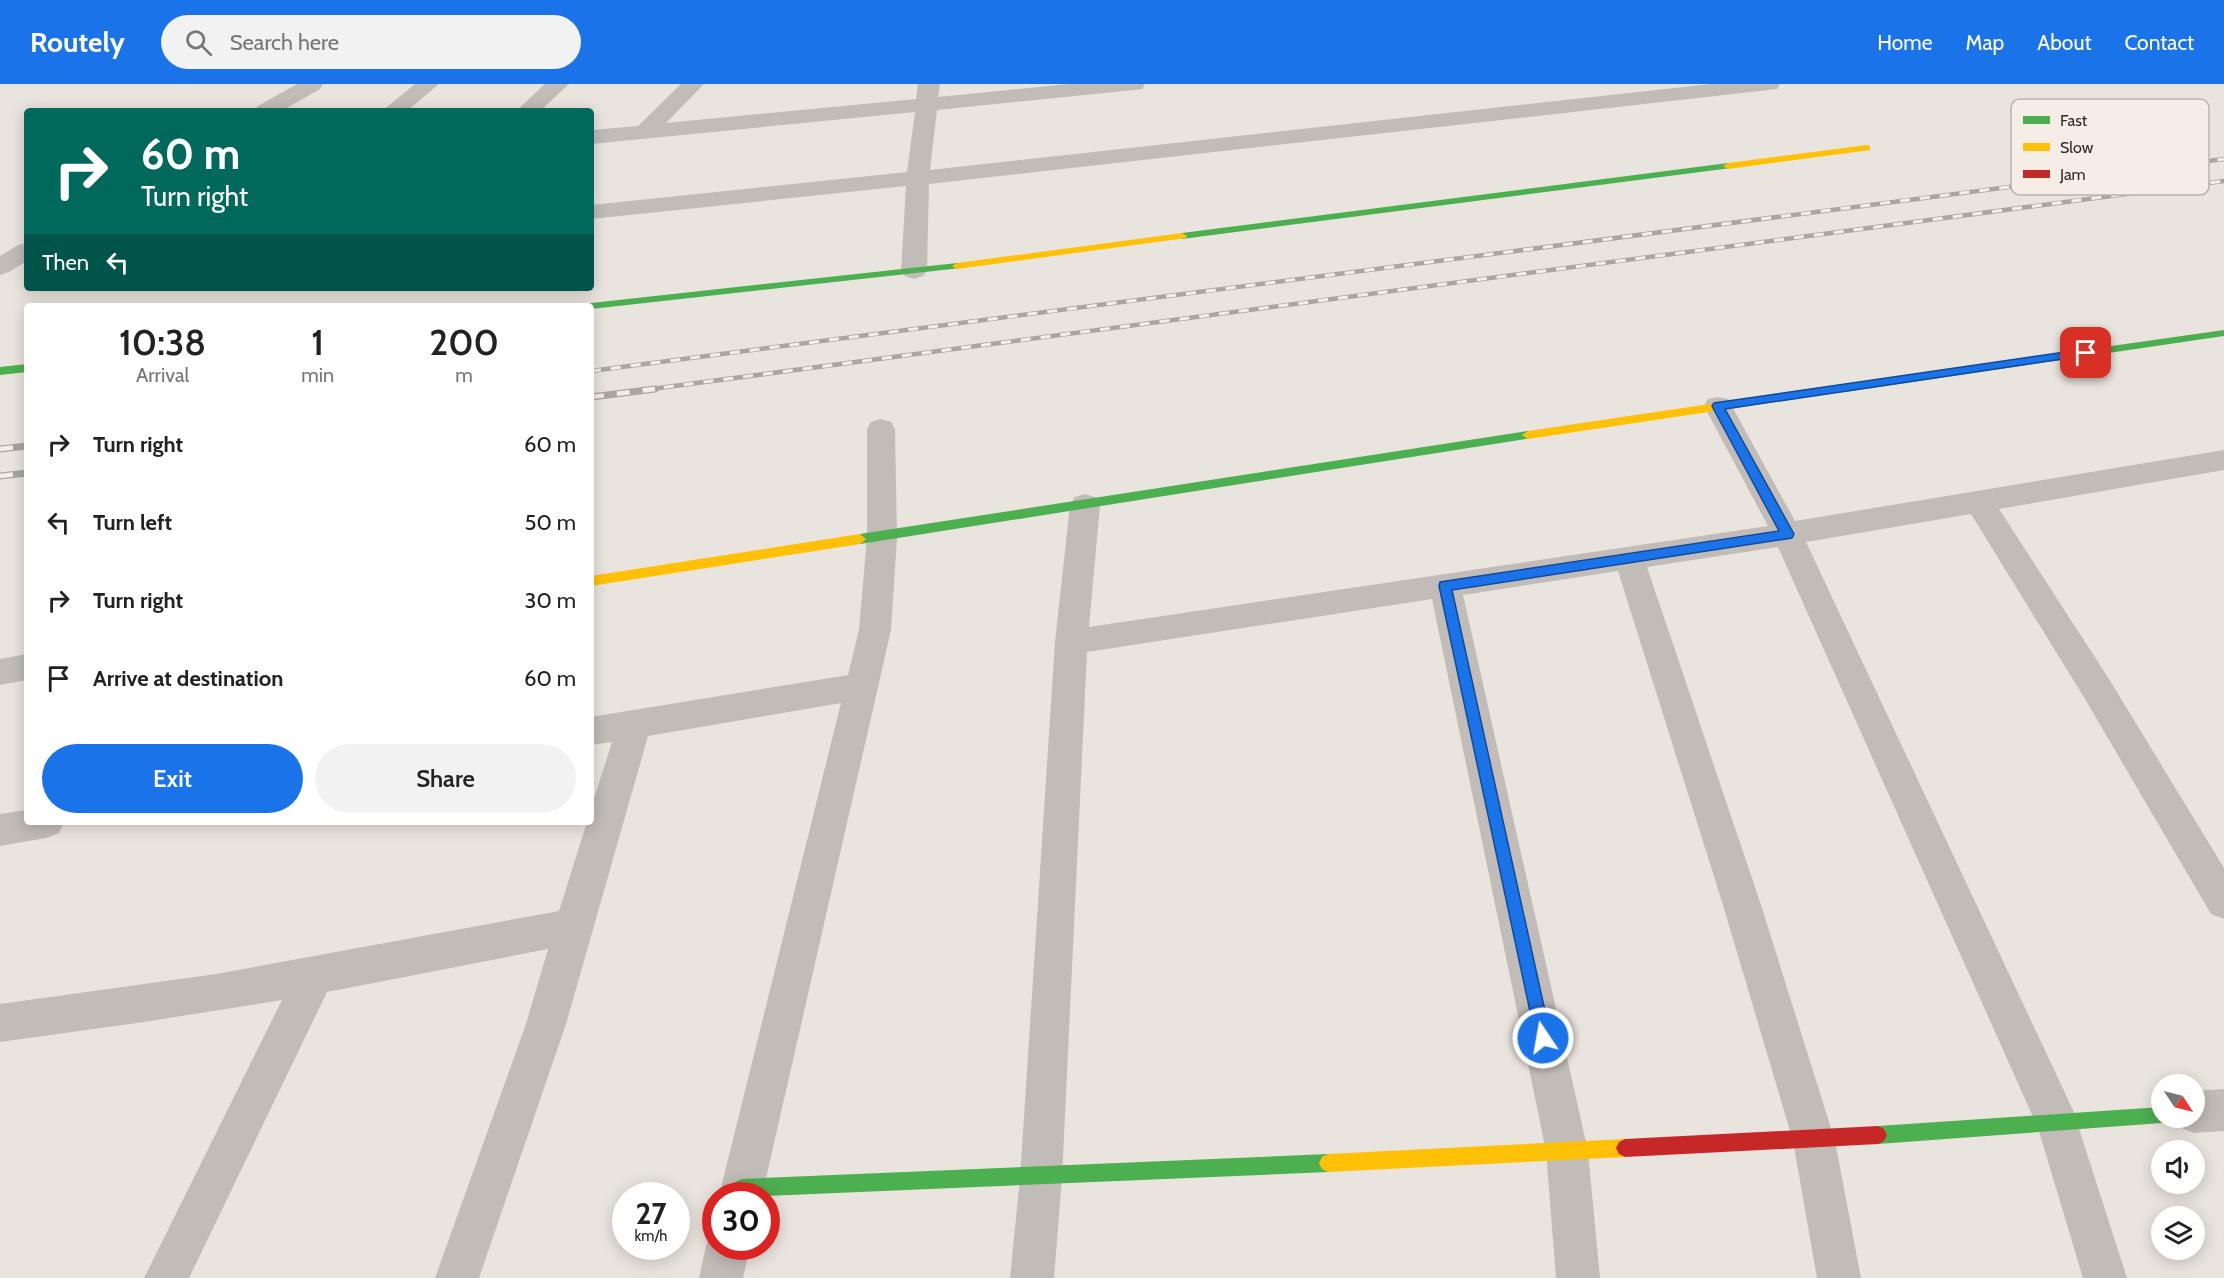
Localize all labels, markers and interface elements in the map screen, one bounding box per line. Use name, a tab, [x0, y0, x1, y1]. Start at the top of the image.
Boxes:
search box	[161, 15, 581, 69]
text: Routely	[30, 25, 125, 59]
icon: search	[182, 26, 215, 59]
text: Search here	[230, 29, 339, 56]
text: Home	[1877, 30, 1933, 55]
text: Map	[1966, 30, 2004, 55]
text: About	[2037, 30, 2091, 55]
text: Contact	[2124, 30, 2194, 55]
legend	[2011, 99, 2209, 195]
text: Fast	[2060, 111, 2088, 130]
text: 60 m	[141, 128, 240, 180]
icon: right	[42, 132, 120, 210]
text: Slow	[2060, 138, 2094, 157]
text: Jam	[2059, 165, 2086, 184]
text: Turn right	[141, 180, 248, 213]
icon: left	[101, 246, 134, 279]
text: Then	[42, 249, 89, 276]
text: 10:38	[119, 320, 206, 364]
text: 1	[311, 320, 324, 364]
text: 200	[429, 320, 499, 364]
pin	[2060, 327, 2111, 378]
icon: arrive	[2069, 336, 2102, 369]
text: Arrival	[136, 363, 189, 387]
text: min	[301, 363, 334, 387]
text: m	[455, 363, 473, 387]
icon: right	[42, 428, 75, 461]
text: Turn right	[93, 431, 183, 458]
text: 60 m	[524, 431, 576, 458]
icon: left	[42, 506, 75, 539]
text: Turn left	[93, 509, 172, 536]
text: 50 m	[524, 509, 576, 536]
icon: right	[42, 584, 75, 617]
text: Turn right	[93, 587, 183, 614]
text: 30 m	[524, 587, 576, 614]
icon: arrive	[42, 662, 75, 695]
text: Arrive at destination	[93, 665, 283, 692]
text: 60 m	[524, 665, 576, 692]
button: Exit	[42, 744, 303, 813]
button: Share	[315, 744, 576, 813]
position arrow	[1511, 1006, 1575, 1070]
north arrow	[2151, 1074, 2205, 1128]
map controls	[2151, 1074, 2205, 1260]
button: sound	[2151, 1140, 2205, 1194]
speed limit sign: 30	[702, 1182, 780, 1260]
text: 27	[635, 1195, 667, 1232]
button: layers	[2151, 1206, 2205, 1260]
text: km/h	[635, 1227, 667, 1245]

